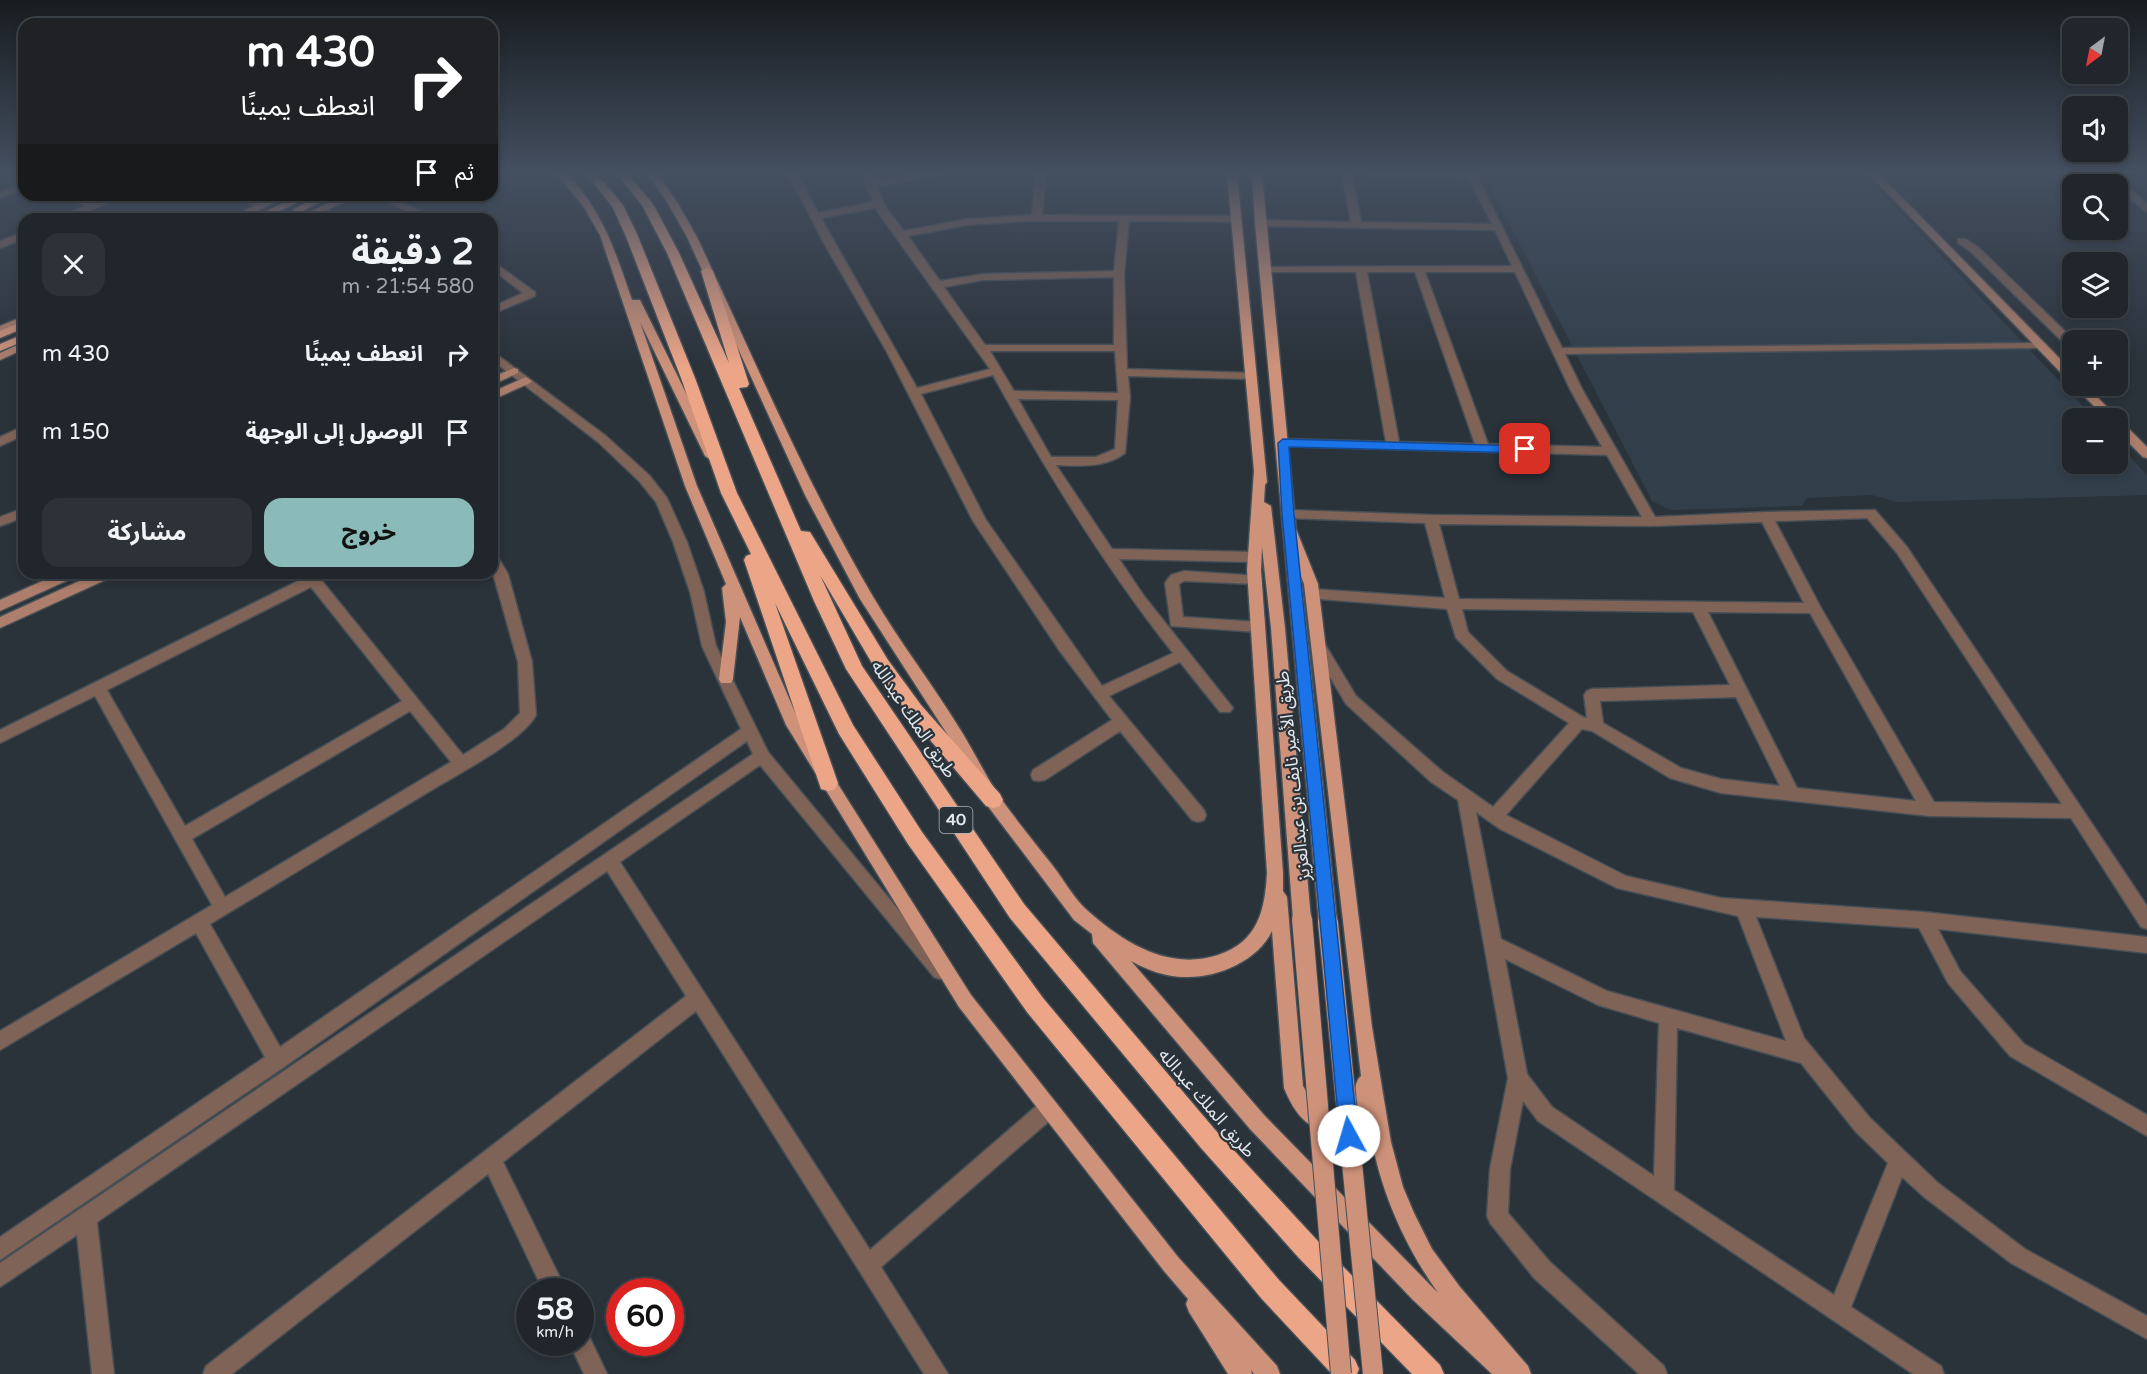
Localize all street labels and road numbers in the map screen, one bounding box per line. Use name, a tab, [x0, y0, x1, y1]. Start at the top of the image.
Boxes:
street label: طريق الملك عبدالله	[866, 656, 962, 782]
street label: طريق الأمير نايف بن عبدالعزيز	[1271, 670, 1315, 883]
road number: 40	[940, 807, 972, 833]
street label: طريق الملك عبدالله	[1154, 1044, 1260, 1162]

